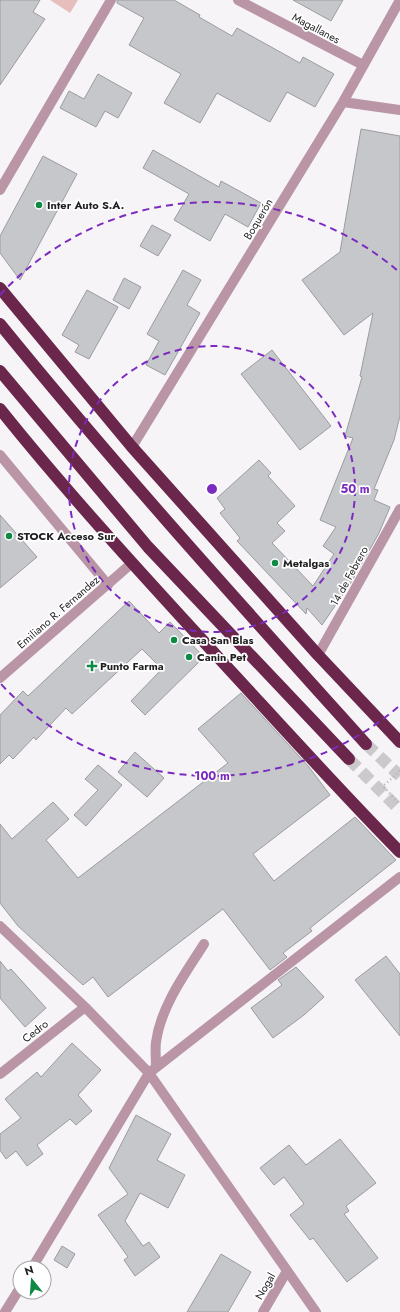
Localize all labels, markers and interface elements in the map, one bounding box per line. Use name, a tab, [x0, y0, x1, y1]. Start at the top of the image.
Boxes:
street label: Magallanes	[289, 9, 343, 48]
street label: Boquerón	[239, 195, 277, 243]
place label: Inter Auto S.A.	[47, 197, 124, 213]
marker: Inter Auto S.A.	[34, 200, 44, 210]
text: 50 m	[340, 480, 370, 498]
centre of rings	[205, 482, 219, 496]
place label: STOCK Acceso Sur	[17, 528, 115, 544]
marker: STOCK Acceso Sur	[4, 531, 14, 541]
street label: 14 de Febrero	[326, 543, 372, 609]
place label: Metalgas	[283, 555, 329, 571]
marker: Metalgas	[270, 558, 280, 568]
street label: Emiliano R. Fernandez	[13, 572, 103, 652]
place label: Casa San Blas	[182, 632, 254, 648]
marker: Casa San Blas	[169, 635, 179, 645]
place label: Canin Pet	[197, 649, 246, 665]
marker: Canin Pet	[184, 652, 194, 662]
place label: Punto Farma	[100, 658, 164, 674]
marker: Punto Farma	[87, 661, 97, 671]
text: 100 m	[194, 767, 230, 785]
street label: Cedro	[19, 1016, 51, 1046]
north arrow	[12, 1260, 52, 1300]
text: N	[23, 1262, 36, 1279]
street label: Nogal	[251, 1270, 279, 1302]

